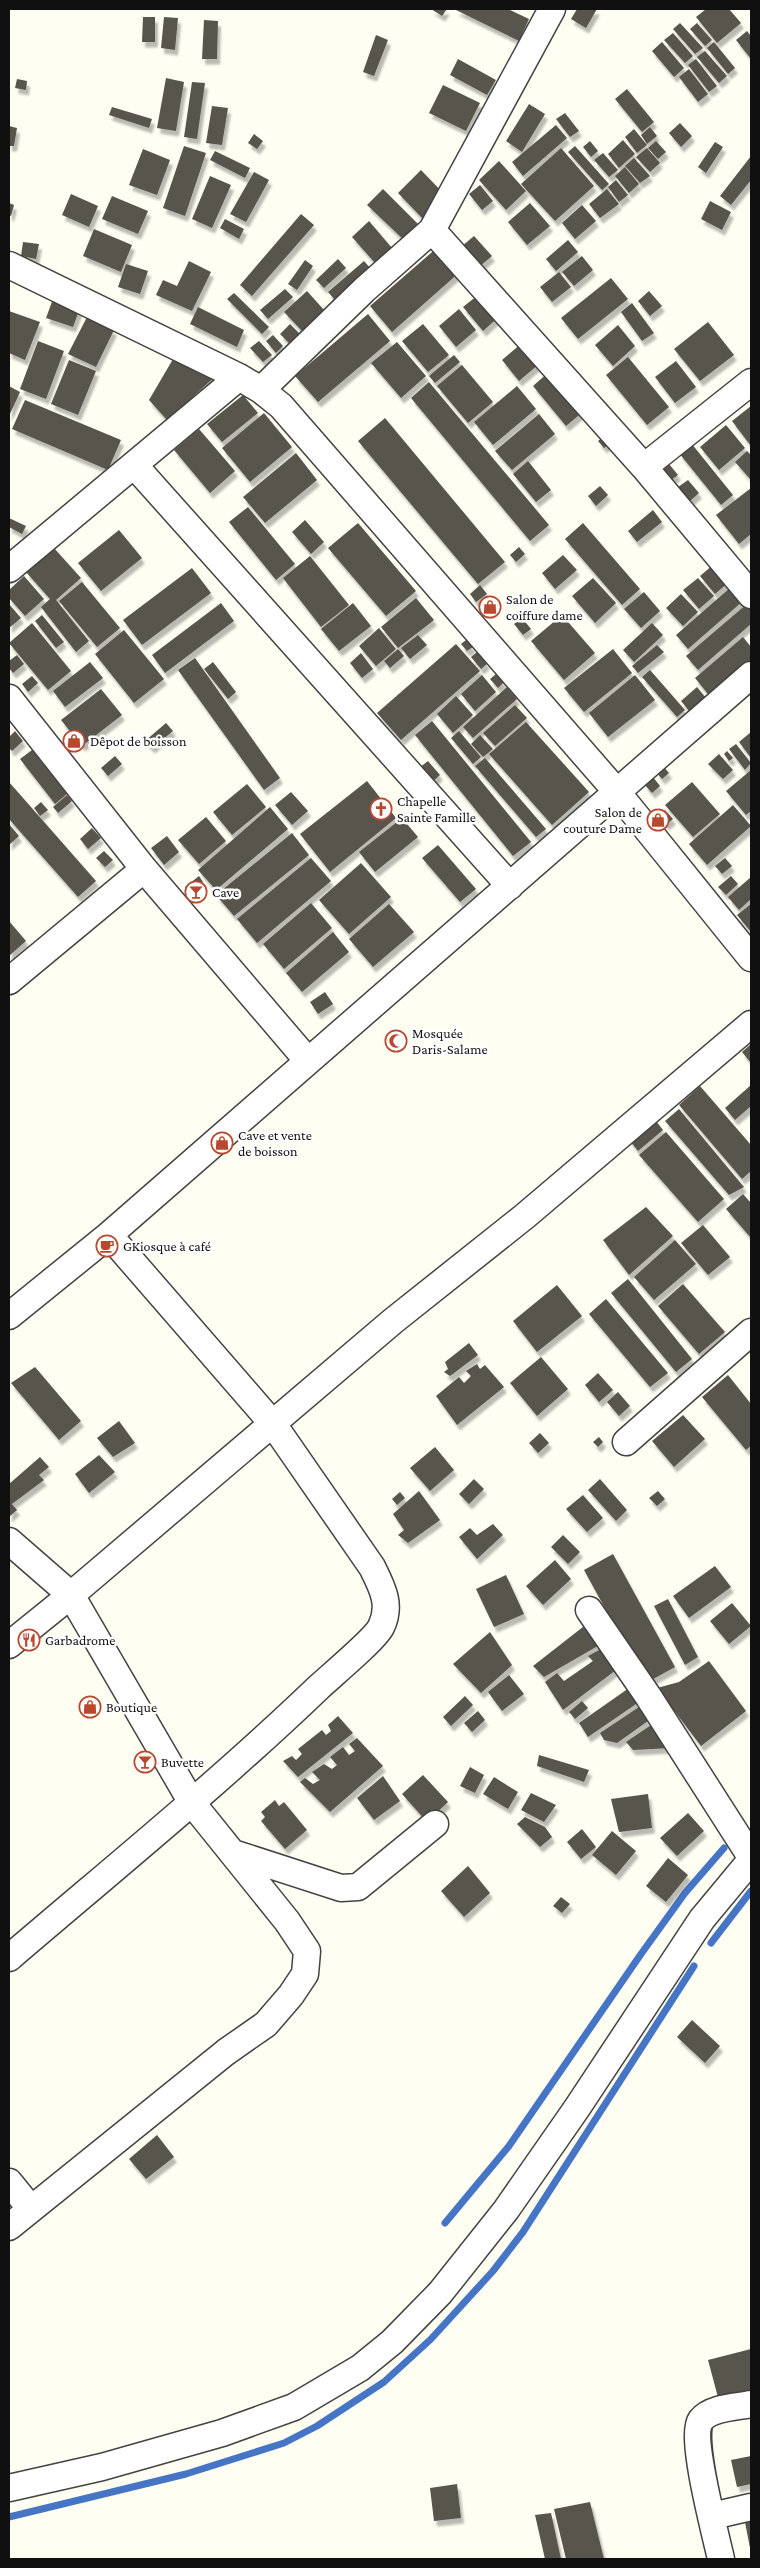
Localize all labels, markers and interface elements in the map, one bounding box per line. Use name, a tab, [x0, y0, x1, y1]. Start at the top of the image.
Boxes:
place label: Salon de coiffure dame	[506, 591, 583, 623]
shop icon: Salon de coiffure dame	[478, 595, 502, 619]
shop icon: Dêpot de boisson	[62, 729, 86, 753]
place label: Dêpot de boisson	[90, 733, 187, 749]
place label: Chapelle Sainte Famille	[397, 793, 476, 825]
church icon: Chapelle Sainte Famille	[369, 797, 393, 821]
place label: Salon de couture Dame	[563, 804, 642, 836]
shop icon: Salon de couture Dame	[646, 808, 670, 832]
bar icon: Cave	[184, 880, 208, 904]
place label: Cave	[212, 884, 239, 900]
place label: Mosquée Daris-Salame	[412, 1025, 488, 1057]
mosque icon: Mosquée Daris-Salame	[384, 1029, 408, 1053]
place label: Cave et vente de boisson	[238, 1127, 312, 1159]
shop icon: Cave et vente de boisson	[210, 1131, 234, 1155]
cafe icon: GKiosque à café	[95, 1234, 119, 1258]
place label: GKiosque à café	[123, 1238, 211, 1254]
restaurant icon: Garbadrome	[17, 1628, 41, 1652]
place label: Garbadrome	[45, 1632, 115, 1648]
shop icon: Boutique	[78, 1695, 102, 1719]
place label: Boutique	[106, 1699, 157, 1715]
bar icon: Buvette	[133, 1750, 157, 1774]
place label: Buvette	[161, 1754, 204, 1770]

